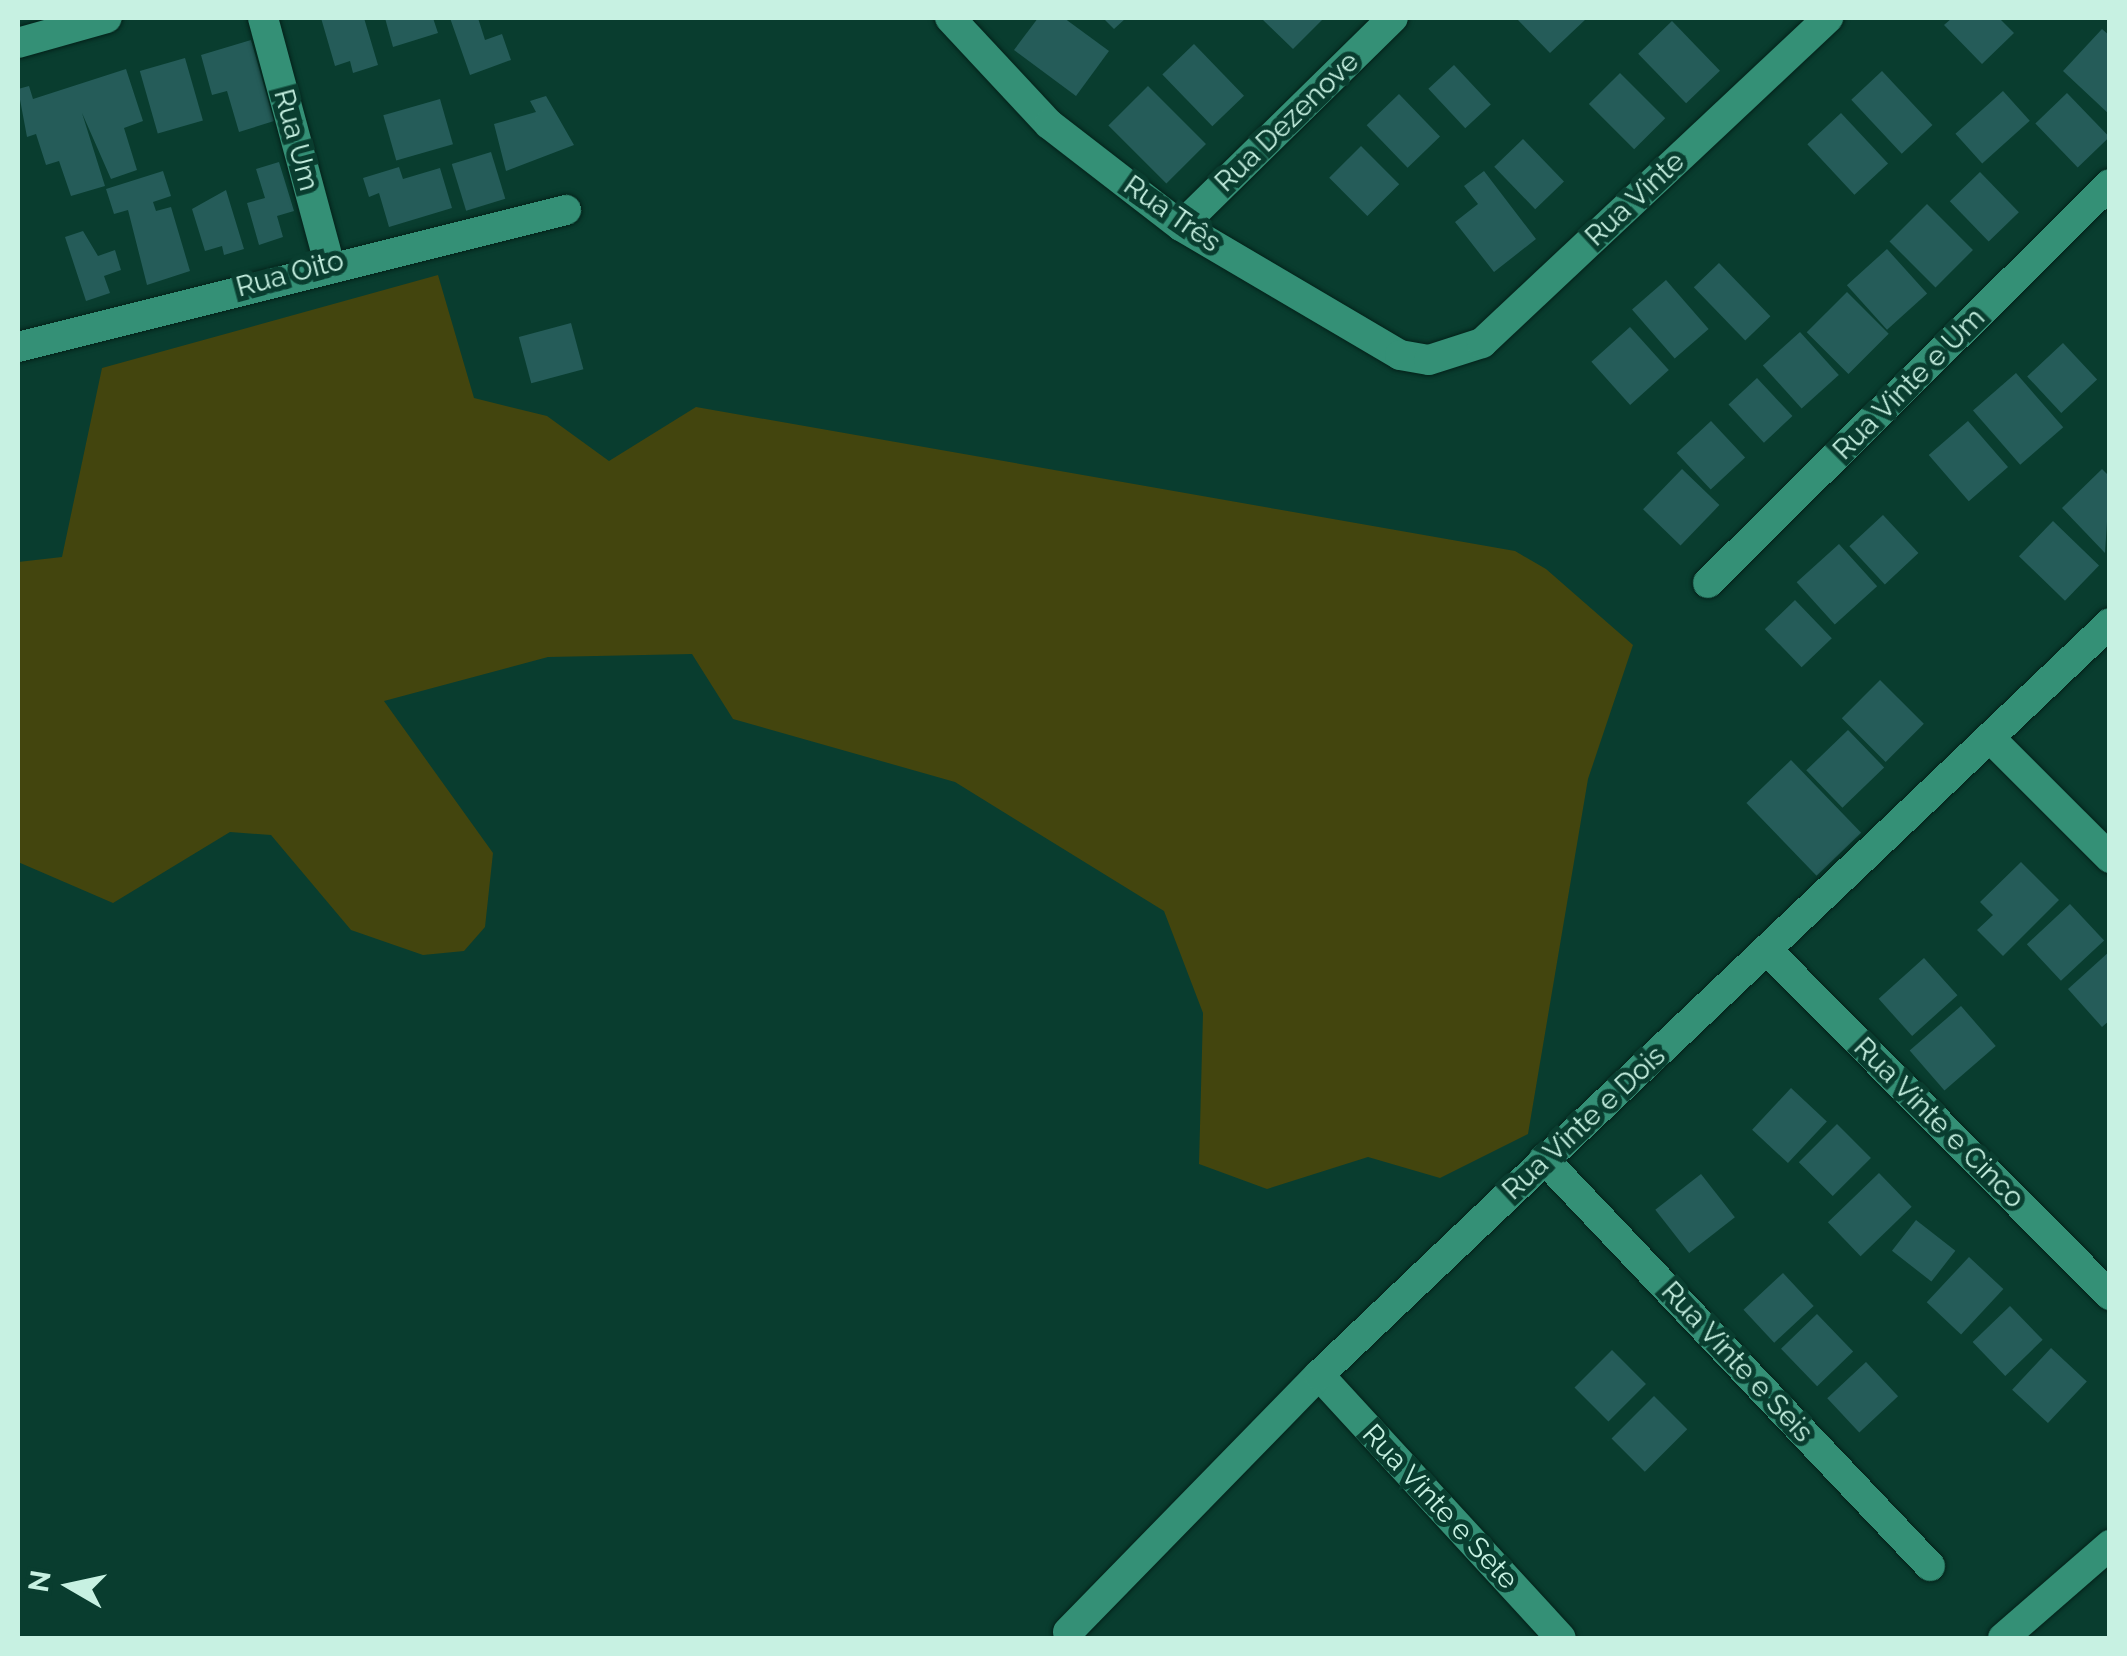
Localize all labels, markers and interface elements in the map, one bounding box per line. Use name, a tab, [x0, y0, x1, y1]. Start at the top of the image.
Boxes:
street label: Rua Dezenove	[1208, 45, 1366, 199]
street label: Rua Um	[266, 86, 326, 194]
street label: Rua Vinte	[1578, 144, 1692, 254]
street label: Rua Três	[1117, 168, 1227, 260]
street label: Rua Oito	[233, 244, 347, 304]
street label: Rua Vinte e Um	[1826, 301, 1992, 467]
street label: Rua Vinte e Cinco	[1846, 1030, 2032, 1216]
street label: Rua Vinte e Dois	[1495, 1039, 1673, 1207]
street label: Rua Vinte e Seis	[1654, 1275, 1820, 1449]
street label: Rua Vinte e Sete	[1355, 1417, 1525, 1597]
north arrow	[20, 1536, 120, 1636]
text: N	[22, 1568, 58, 1594]

